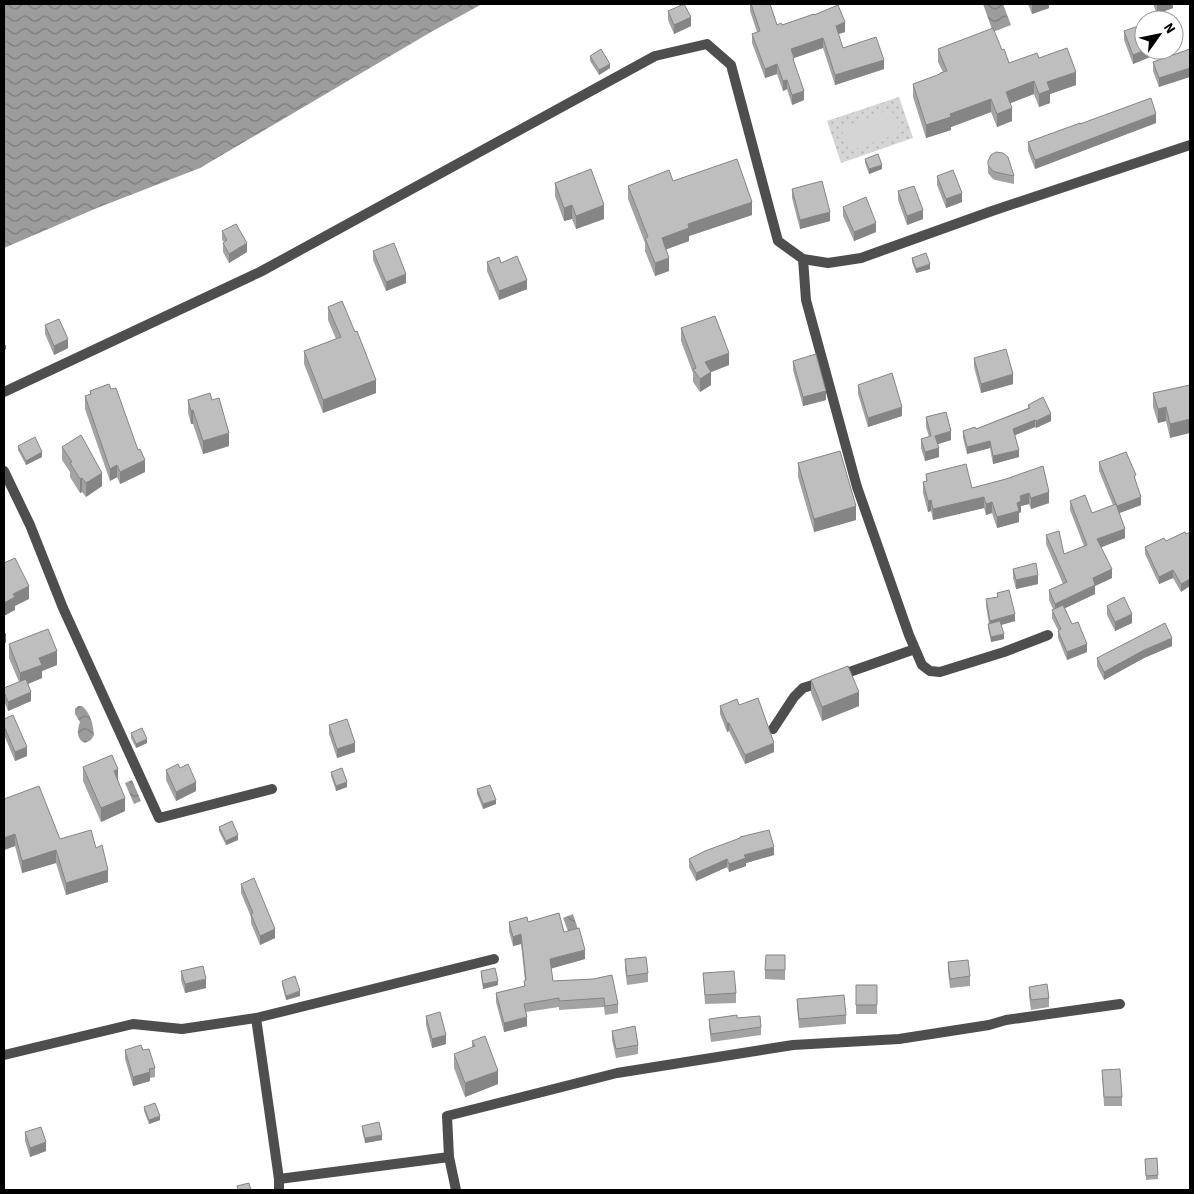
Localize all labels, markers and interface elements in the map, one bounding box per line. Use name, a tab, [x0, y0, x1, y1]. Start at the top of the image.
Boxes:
north arrow	[1134, 10, 1184, 60]
text: N	[1158, 19, 1180, 38]

